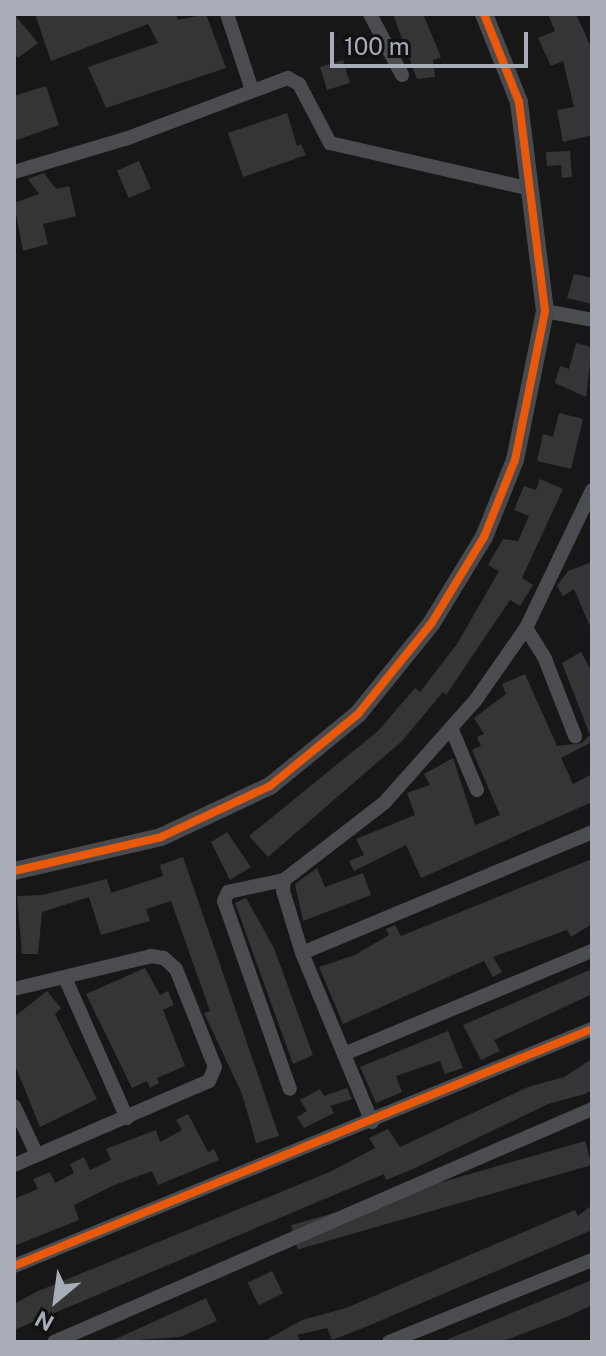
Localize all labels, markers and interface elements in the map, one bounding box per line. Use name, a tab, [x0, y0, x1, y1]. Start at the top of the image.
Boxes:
scale bar	[334, 16, 532, 66]
text: 100 m	[344, 32, 410, 60]
north arrow	[16, 1260, 96, 1340]
text: N	[31, 1305, 58, 1337]

